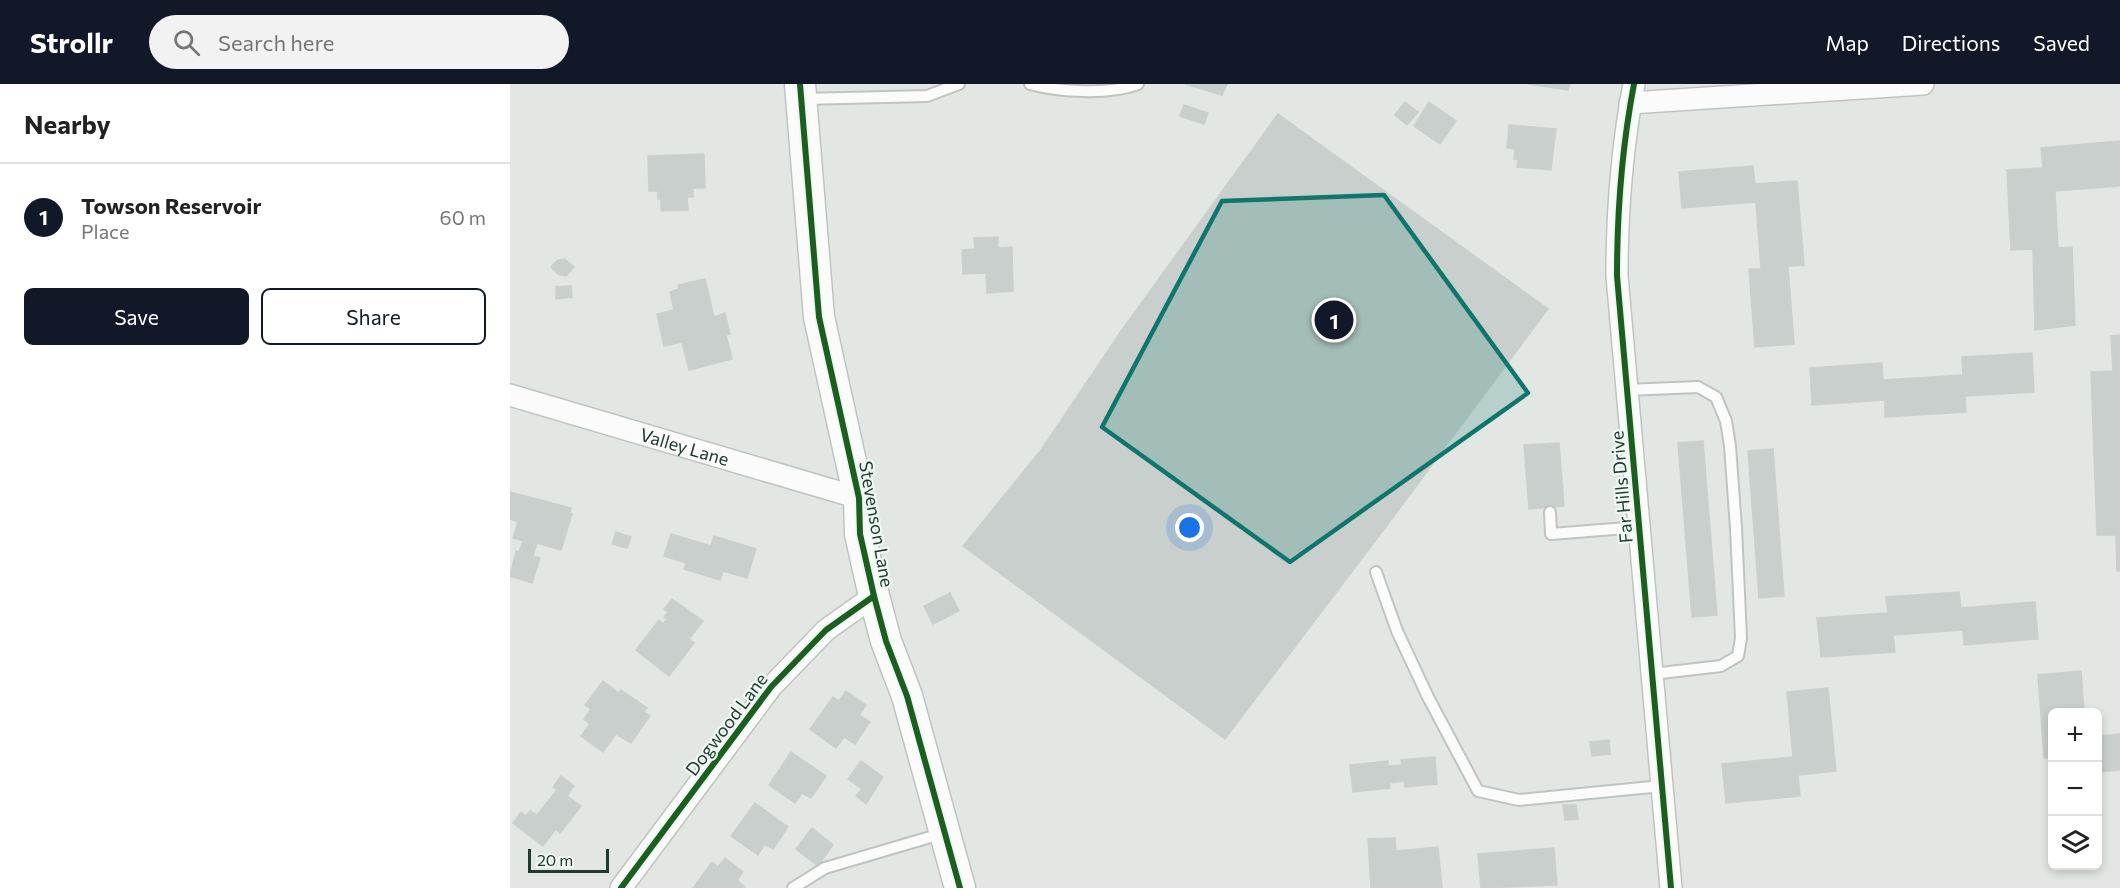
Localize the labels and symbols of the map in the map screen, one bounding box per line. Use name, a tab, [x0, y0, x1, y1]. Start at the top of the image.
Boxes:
pin: 1	[1314, 298, 1354, 342]
street label: Valley Lane	[638, 423, 732, 470]
street label: Far Hills Drive	[1605, 430, 1637, 544]
street label: Stevenson Lane	[855, 459, 899, 589]
your location	[1175, 513, 1204, 542]
street label: Dogwood Lane	[680, 668, 772, 780]
scale bar	[528, 846, 609, 874]

